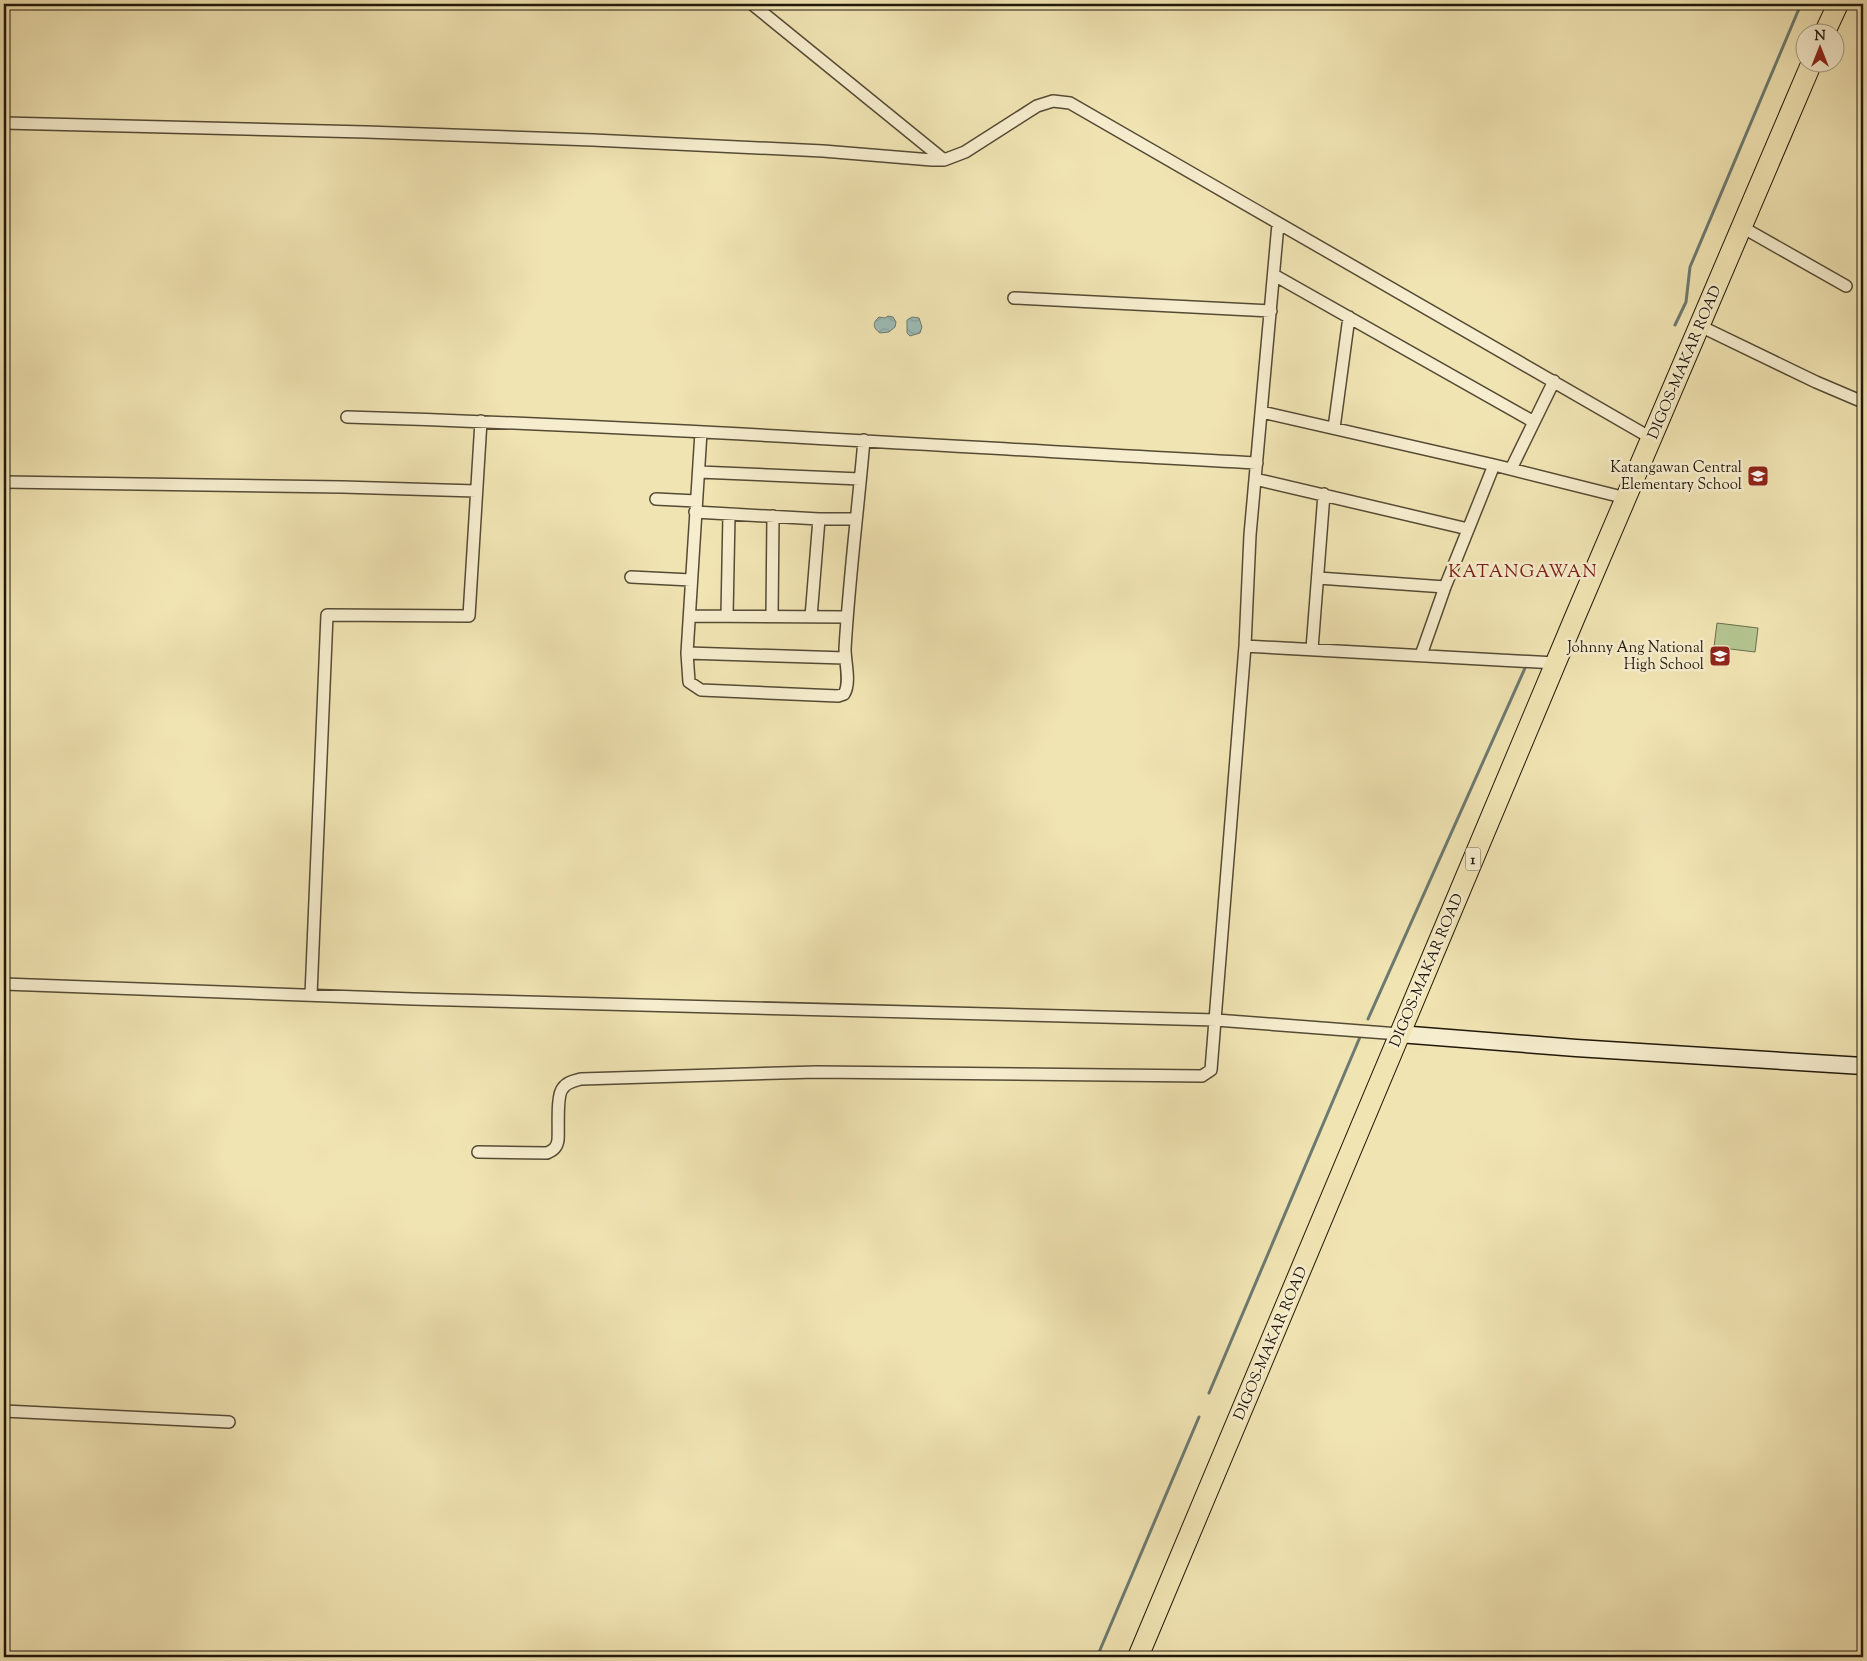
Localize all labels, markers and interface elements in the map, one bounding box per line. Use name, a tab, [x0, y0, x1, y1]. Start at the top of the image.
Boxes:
north arrow	[1794, 22, 1844, 72]
text: N	[1814, 27, 1826, 47]
street label: DIGOS-MAKAR ROAD	[1643, 282, 1727, 443]
place label: Katangawan Central Elementary School	[1610, 458, 1742, 496]
school or university icon: Katangawan Central Elementary School	[1746, 464, 1770, 488]
district label: KATANGAWAN	[1448, 560, 1598, 586]
place label: Johnny Ang National High School	[1566, 638, 1704, 676]
school or university icon: Johnny Ang National High School	[1708, 644, 1732, 668]
road number: 1	[1466, 848, 1480, 871]
street label: DIGOS-MAKAR ROAD	[1385, 890, 1469, 1051]
street label: DIGOS-MAKAR ROAD	[1229, 1263, 1313, 1424]

